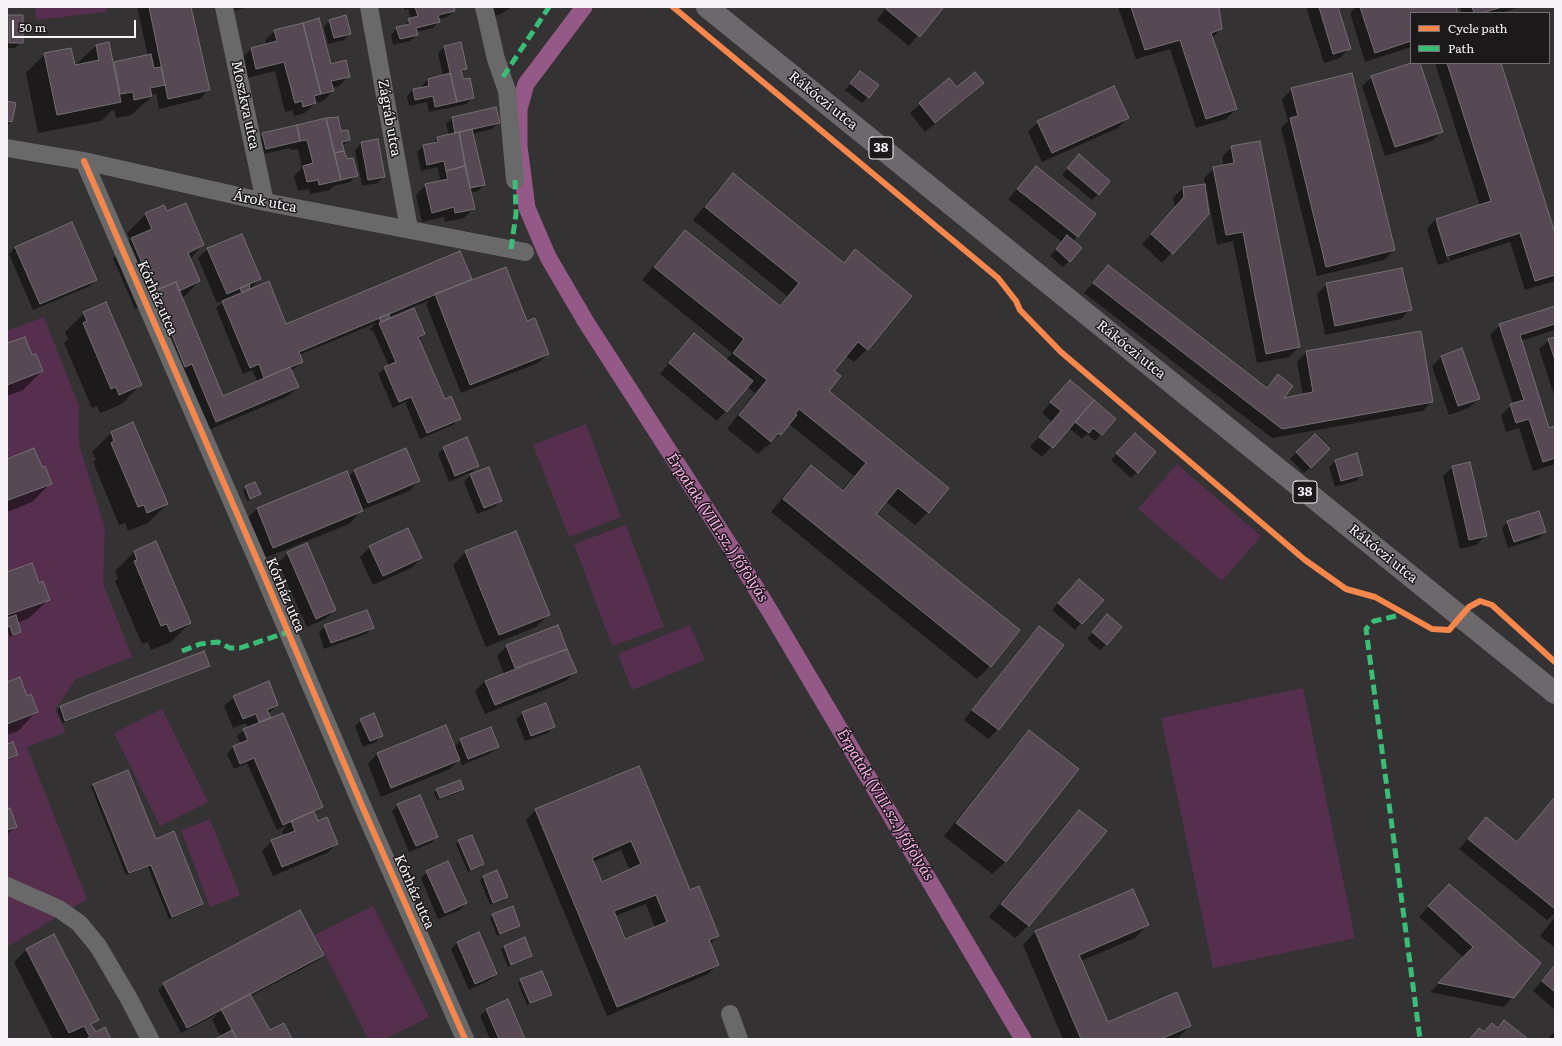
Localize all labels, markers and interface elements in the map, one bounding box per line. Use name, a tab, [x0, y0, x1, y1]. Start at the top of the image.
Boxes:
scale bar	[14, 12, 138, 38]
legend	[1410, 12, 1550, 64]
text: 50 m	[19, 18, 46, 36]
text: Cycle path	[1448, 19, 1508, 37]
text: Path	[1448, 39, 1474, 57]
street label: Moszkva utca	[227, 59, 263, 151]
street label: Rákóczi utca	[785, 68, 861, 134]
street label: Zágráb utca	[374, 78, 404, 158]
road number: 38	[869, 137, 893, 159]
street label: Árok utca	[232, 188, 298, 216]
street label: Kórház utca	[133, 258, 181, 338]
street label: Rákóczi utca	[1093, 317, 1169, 383]
water label: Érpatak (VIII.sz.) főfolyás	[662, 450, 772, 606]
road number: 38	[1293, 481, 1317, 503]
street label: Rákóczi utca	[1345, 521, 1421, 587]
street label: Kórház utca	[262, 555, 308, 635]
water label: Érpatak (VIII.sz.) főfolyás	[832, 726, 938, 884]
street label: Kórház utca	[390, 852, 438, 932]

